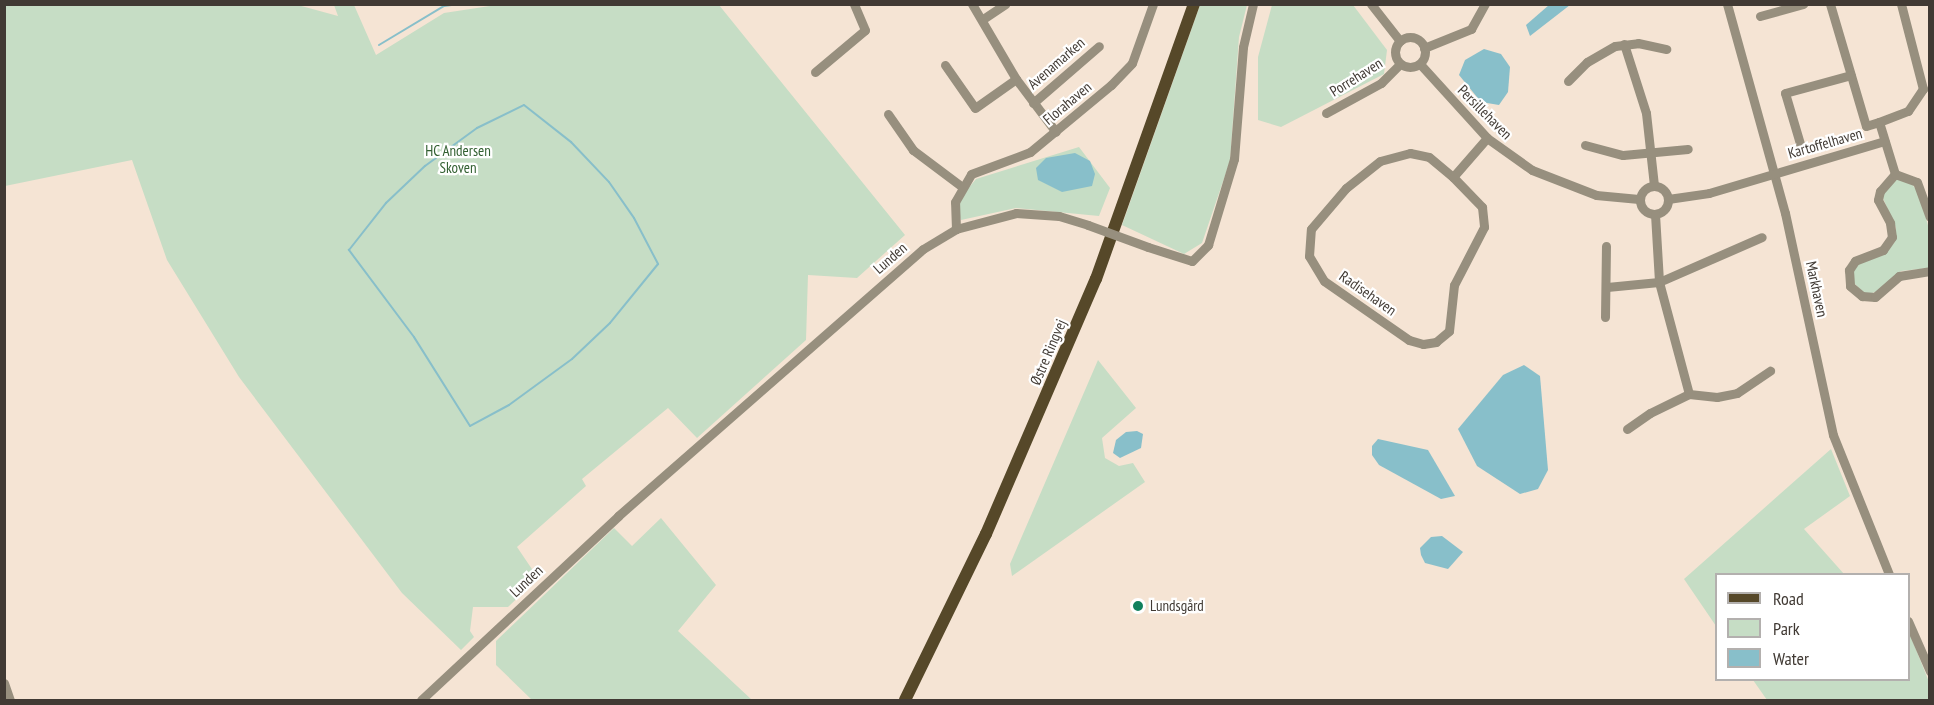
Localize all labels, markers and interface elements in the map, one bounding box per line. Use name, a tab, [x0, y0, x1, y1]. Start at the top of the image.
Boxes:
street label: Avenamarken	[1024, 33, 1088, 93]
street label: Porrehaven	[1326, 54, 1386, 100]
street label: Florahaven	[1039, 78, 1095, 128]
street label: Persillehaven	[1454, 81, 1516, 143]
street label: Kartoffelhaven	[1786, 124, 1864, 162]
park label: HC Andersen Skoven	[425, 141, 491, 176]
street label: Lunden	[870, 239, 910, 277]
street label: Markhaven	[1802, 259, 1832, 319]
street label: Radisehaven	[1336, 267, 1400, 319]
street label: Østre Ringvej	[1026, 316, 1070, 388]
street label: Lunden	[506, 561, 546, 601]
legend	[1715, 573, 1910, 681]
text: Road	[1773, 587, 1804, 610]
place label: Lundsgård	[1150, 597, 1204, 615]
marker: Lundsgård	[1131, 599, 1145, 613]
text: Park	[1773, 617, 1800, 640]
text: Water	[1773, 647, 1809, 670]

